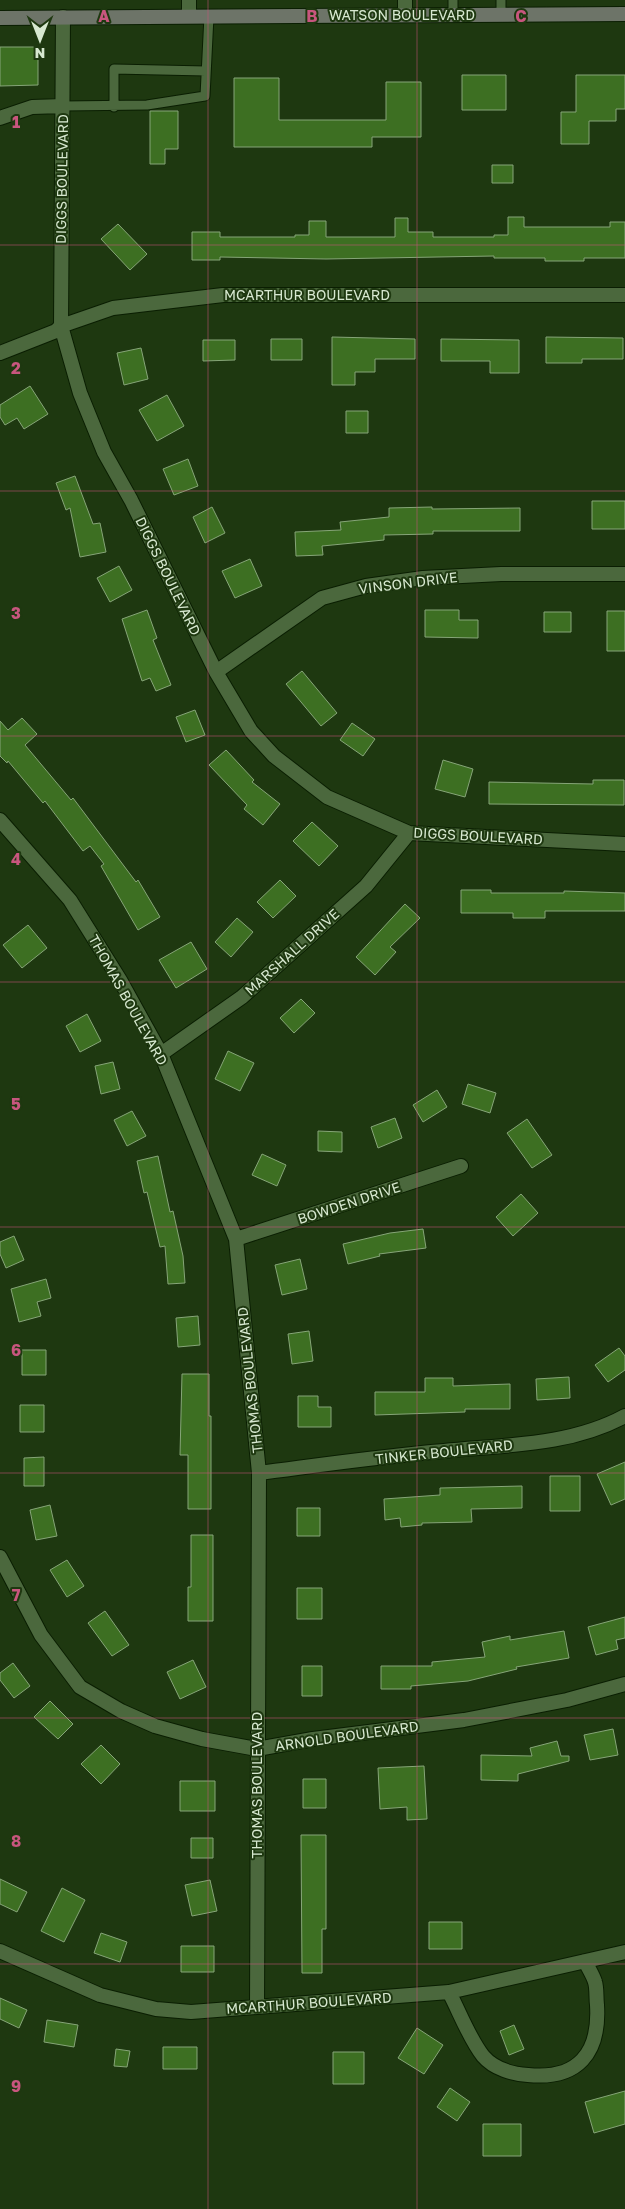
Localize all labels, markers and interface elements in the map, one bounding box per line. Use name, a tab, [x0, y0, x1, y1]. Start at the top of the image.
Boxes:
text: A	[98, 6, 110, 26]
text: B	[306, 6, 318, 26]
street label: WATSON BOULEVARD	[329, 6, 475, 23]
text: C	[515, 6, 527, 26]
north arrow	[15, 15, 65, 65]
text: N	[35, 45, 45, 62]
text: 1	[12, 112, 20, 132]
street label: DIGGS BOULEVARD	[52, 114, 71, 244]
street label: MCARTHUR BOULEVARD	[224, 286, 390, 303]
text: 2	[11, 358, 21, 378]
street label: DIGGS BOULEVARD	[132, 514, 205, 638]
street label: VINSON DRIVE	[358, 568, 458, 597]
text: 3	[11, 603, 21, 623]
street label: DIGGS BOULEVARD	[413, 824, 543, 847]
text: 4	[11, 849, 21, 869]
street label: MARSHALL DRIVE	[241, 905, 342, 998]
street label: THOMAS BOULEVARD	[85, 931, 171, 1068]
text: 5	[11, 1094, 21, 1114]
street label: BOWDEN DRIVE	[295, 1178, 402, 1227]
street label: THOMAS BOULEVARD	[233, 1306, 266, 1454]
text: 6	[11, 1340, 21, 1360]
street label: TINKER BOULEVARD	[374, 1436, 514, 1467]
text: 7	[12, 1585, 21, 1605]
street label: THOMAS BOULEVARD	[248, 1712, 265, 1858]
street label: ARNOLD BOULEVARD	[274, 1717, 420, 1754]
text: 8	[11, 1831, 21, 1851]
street label: MCARTHUR BOULEVARD	[226, 1988, 392, 2017]
text: 9	[11, 2076, 21, 2096]

